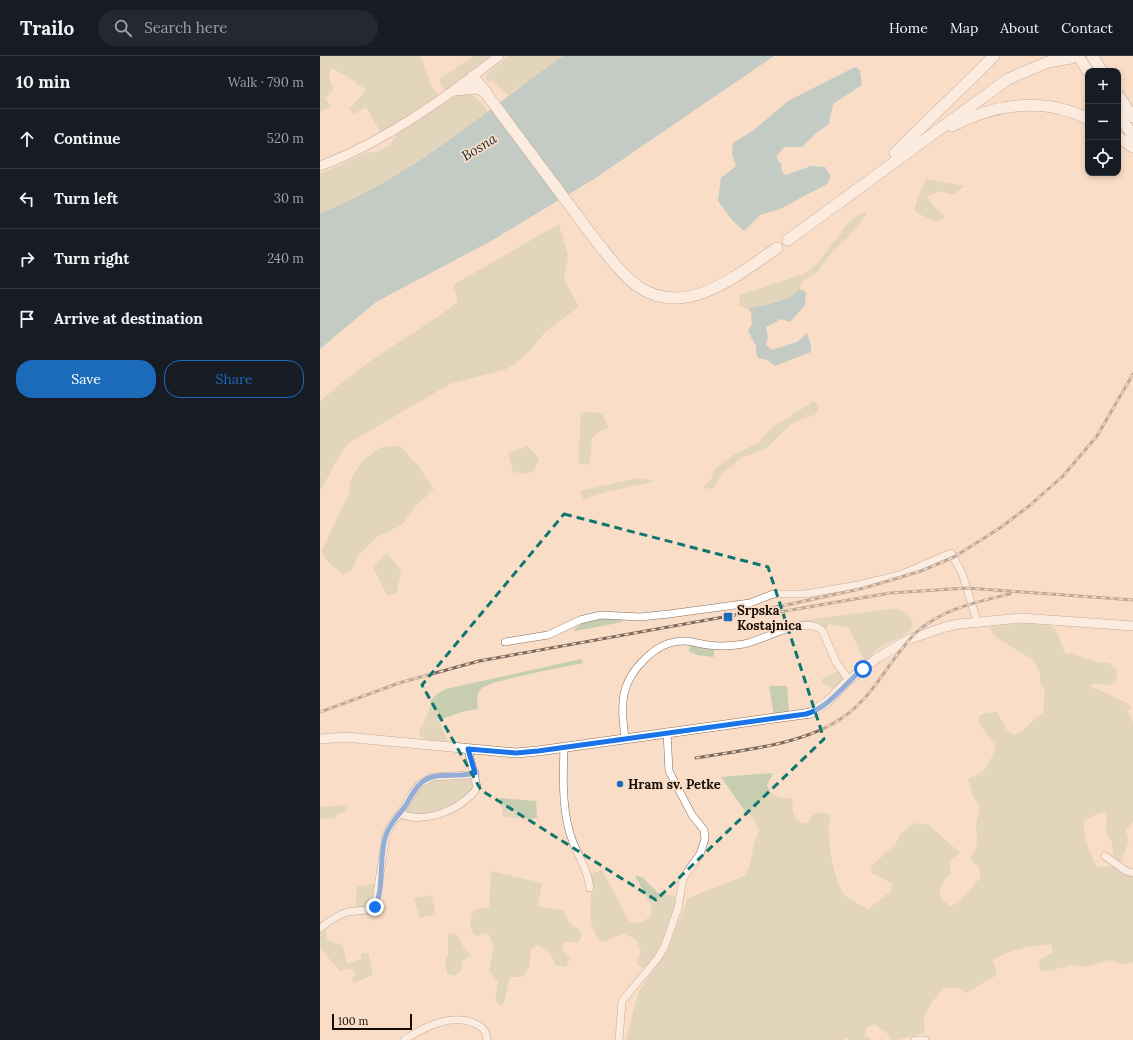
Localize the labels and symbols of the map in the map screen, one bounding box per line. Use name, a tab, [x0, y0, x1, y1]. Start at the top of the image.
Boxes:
water label: Bosna	[458, 129, 500, 165]
place label: Srpska Kostajnica	[737, 602, 802, 634]
marker: Srpska Kostajnica	[722, 611, 734, 623]
route start	[854, 660, 872, 678]
place label: Hram sv. Petke	[628, 776, 721, 793]
marker: Hram sv. Petke	[615, 779, 625, 789]
route end	[366, 898, 384, 916]
scale bar	[332, 1012, 412, 1031]

